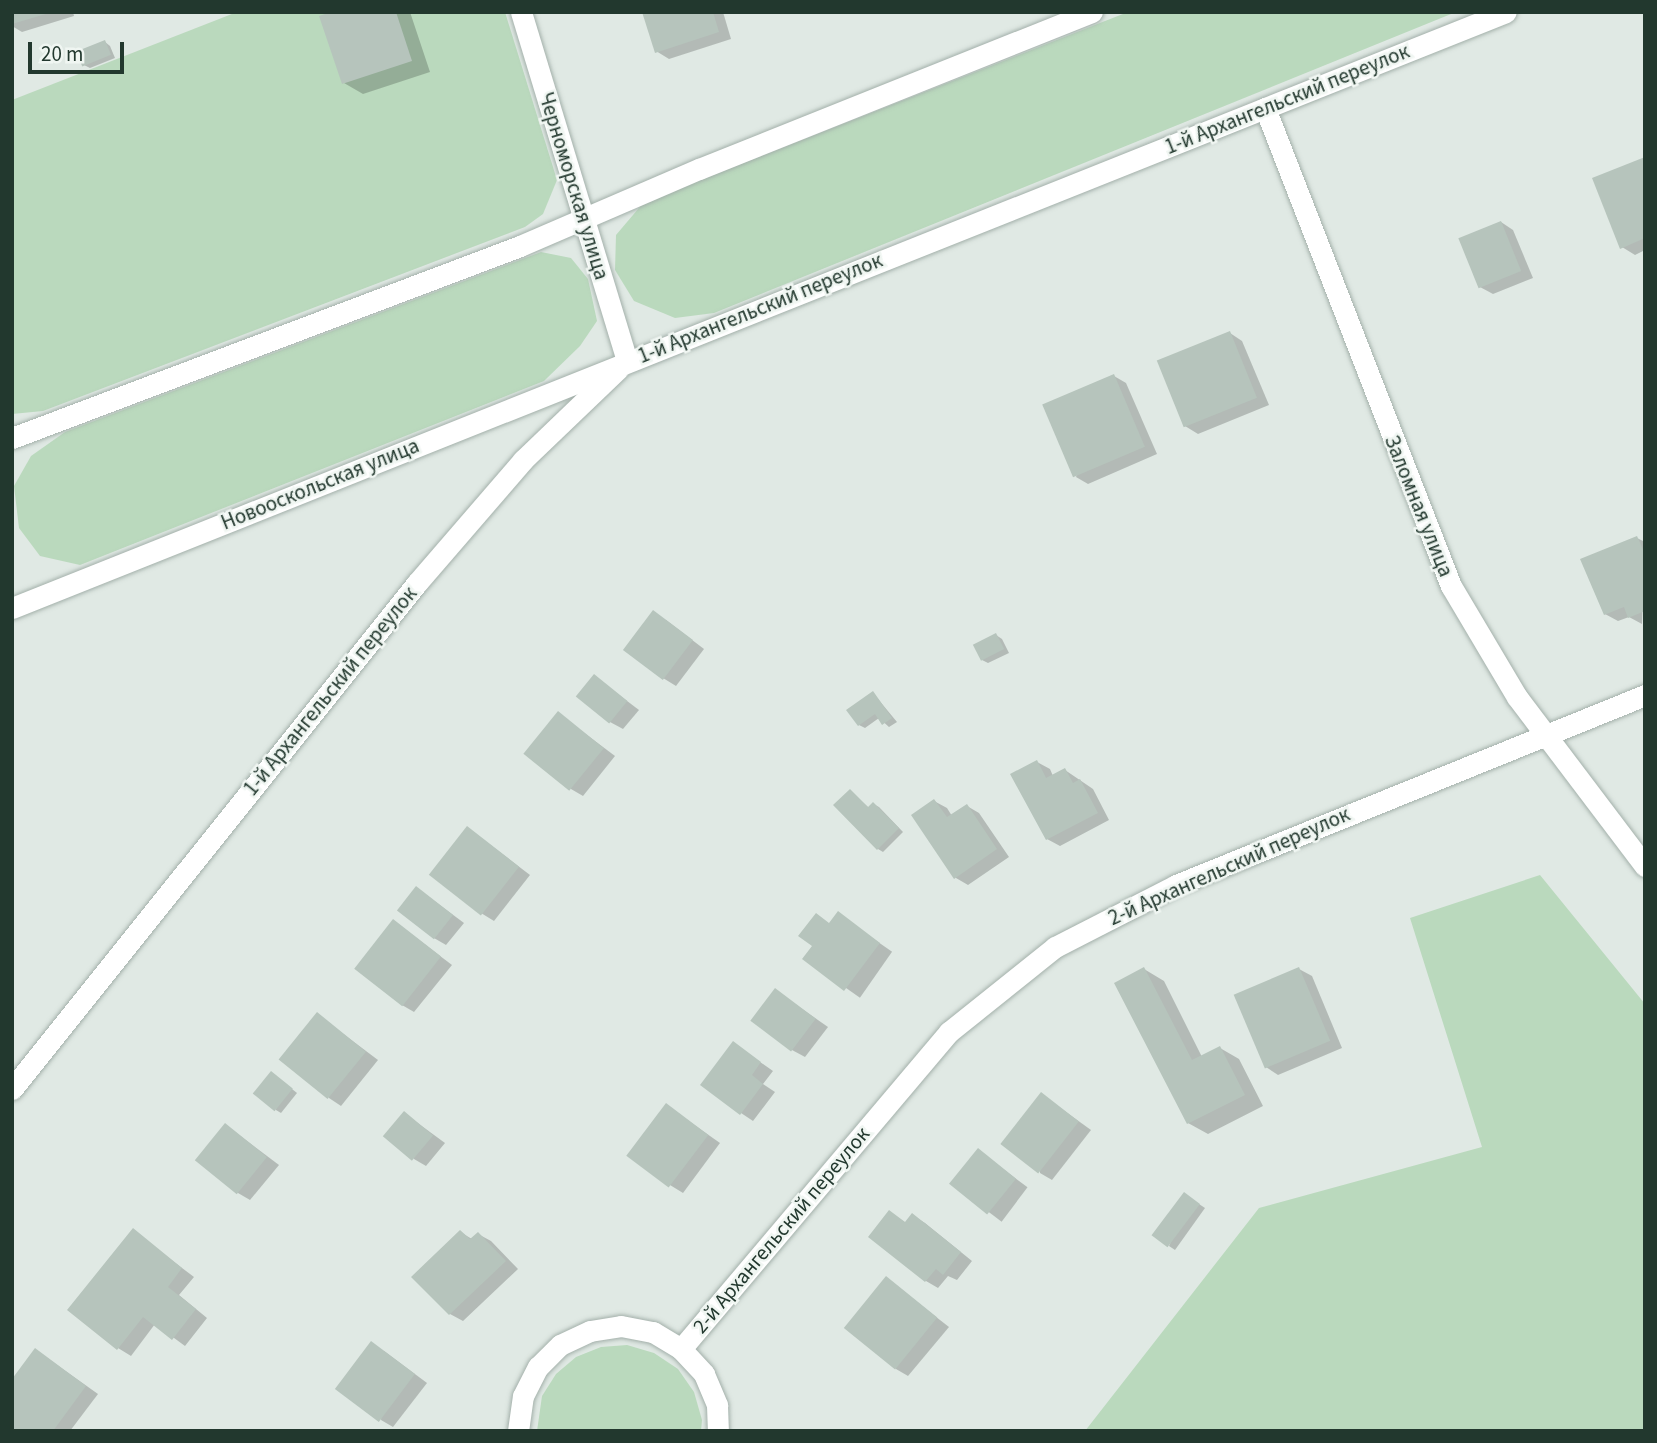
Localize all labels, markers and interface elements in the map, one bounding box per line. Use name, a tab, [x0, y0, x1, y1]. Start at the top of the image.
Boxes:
scale bar	[32, 28, 128, 72]
street label: 1-й Архангельский переулок	[1161, 38, 1413, 160]
text: 20 m	[41, 39, 83, 69]
street label: Черноморская улица	[534, 89, 614, 283]
street label: 1-й Архангельский переулок	[634, 247, 886, 369]
street label: Заломная улица	[1379, 432, 1459, 580]
street label: Новооскольская улица	[217, 433, 423, 535]
street label: 1-й Архангельский переулок	[238, 581, 422, 801]
street label: 2-й Архангельский переулок	[1104, 801, 1354, 931]
street label: 2-й Архангельский переулок	[687, 1122, 875, 1338]

